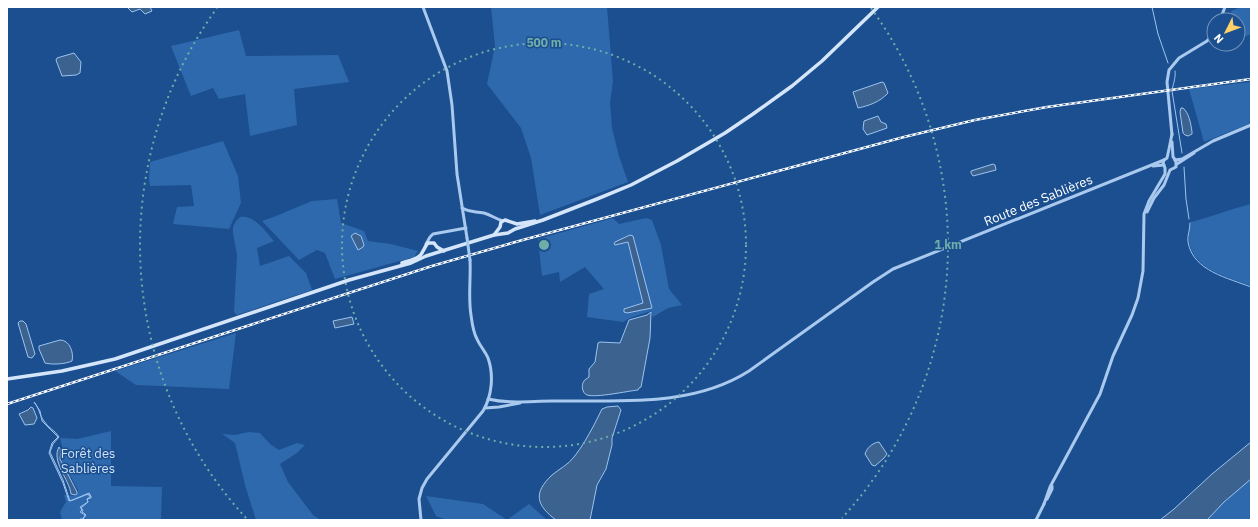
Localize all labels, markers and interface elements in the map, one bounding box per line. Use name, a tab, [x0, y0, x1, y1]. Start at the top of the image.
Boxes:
north arrow	[1206, 12, 1246, 52]
text: N	[1211, 31, 1226, 46]
text: 500 m	[526, 35, 562, 50]
street label: Route des Sablières	[981, 171, 1095, 230]
text: 1 km	[934, 237, 962, 252]
centre of rings	[537, 238, 551, 252]
park label: Forêt des Sablières	[61, 445, 115, 477]

